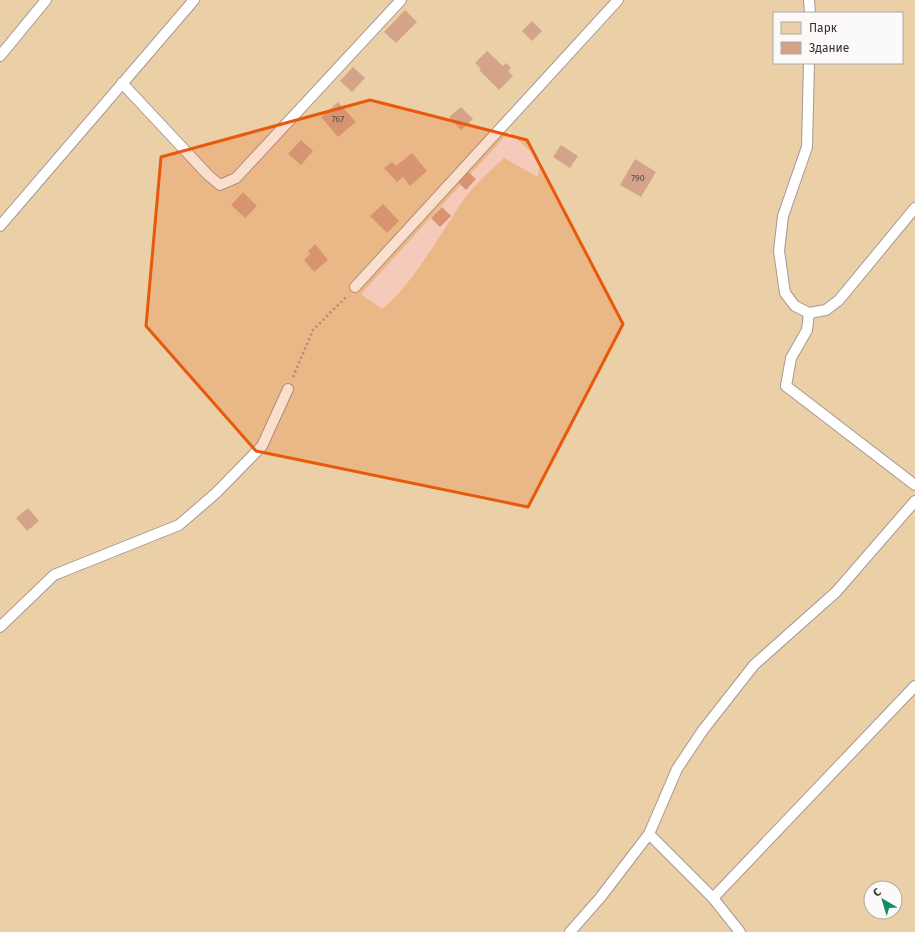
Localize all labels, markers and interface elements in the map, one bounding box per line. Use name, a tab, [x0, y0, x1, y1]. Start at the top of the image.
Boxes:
legend	[773, 12, 903, 64]
text: Парк	[809, 21, 838, 35]
text: Здание	[809, 41, 849, 55]
house number: 767	[332, 114, 344, 124]
house number: 790	[631, 173, 645, 183]
north arrow	[863, 880, 903, 920]
text: С	[871, 885, 884, 900]

